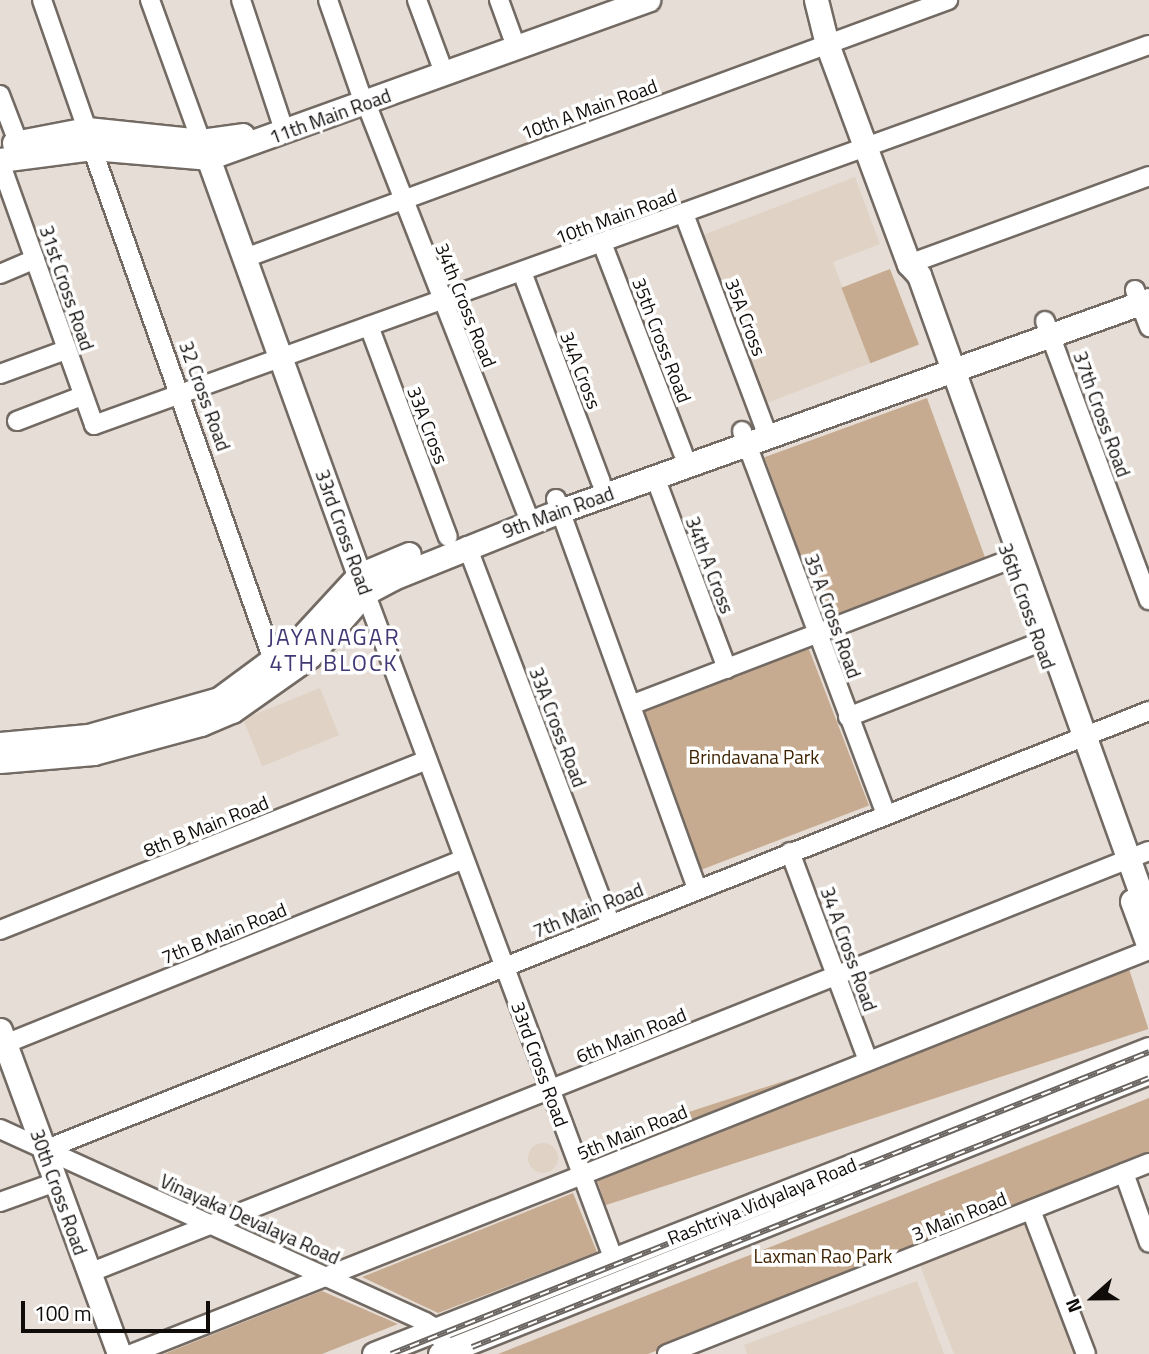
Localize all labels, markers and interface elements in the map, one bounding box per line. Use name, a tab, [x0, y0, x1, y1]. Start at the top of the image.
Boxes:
street label: 10th A Main Road	[518, 74, 660, 144]
street label: 11th Main Road	[266, 83, 394, 149]
street label: 10th Main Road	[552, 183, 680, 249]
street label: 31st Cross Road	[35, 223, 99, 353]
street label: 34th Cross Road	[431, 240, 501, 370]
street label: 35th Cross Road	[628, 274, 696, 406]
street label: 35A Cross	[721, 275, 771, 359]
street label: 34A Cross	[556, 328, 606, 412]
street label: 32 Cross Road	[175, 338, 235, 454]
street label: 37th Cross Road	[1069, 348, 1135, 480]
street label: 33A Cross	[403, 383, 453, 467]
street label: 33rd Cross Road	[311, 466, 377, 598]
street label: 9th Main Road	[499, 481, 617, 543]
street label: 34th A Cross	[681, 513, 739, 617]
street label: 36th Cross Road	[994, 540, 1060, 672]
street label: 35 A Cross Road	[800, 551, 866, 681]
district label: JAYANAGAR 4TH BLOCK	[268, 623, 400, 677]
street label: 33A Cross Road	[525, 664, 591, 790]
park label: Brindavana Park	[689, 746, 819, 768]
street label: 8th B Main Road	[140, 791, 272, 861]
street label: 7th Main Road	[530, 878, 646, 942]
street label: 34 A Cross Road	[816, 884, 882, 1014]
street label: 7th B Main Road	[158, 898, 290, 968]
street label: 33rd Cross Road	[507, 998, 573, 1130]
street label: 6th Main Road	[573, 1003, 689, 1067]
street label: 5th Main Road	[574, 1100, 690, 1164]
street label: 30th Cross Road	[26, 1126, 92, 1258]
street label: Rashtriya Vidyalaya Road	[664, 1153, 860, 1249]
street label: Vinayaka Devalaya Road	[157, 1169, 343, 1269]
street label: 3 Main Road	[908, 1187, 1010, 1245]
park label: Laxman Rao Park	[754, 1245, 892, 1267]
north arrow	[1058, 1263, 1128, 1333]
scale bar	[24, 1288, 214, 1332]
text: N	[1057, 1294, 1089, 1317]
text: 100 m	[34, 1297, 91, 1329]

